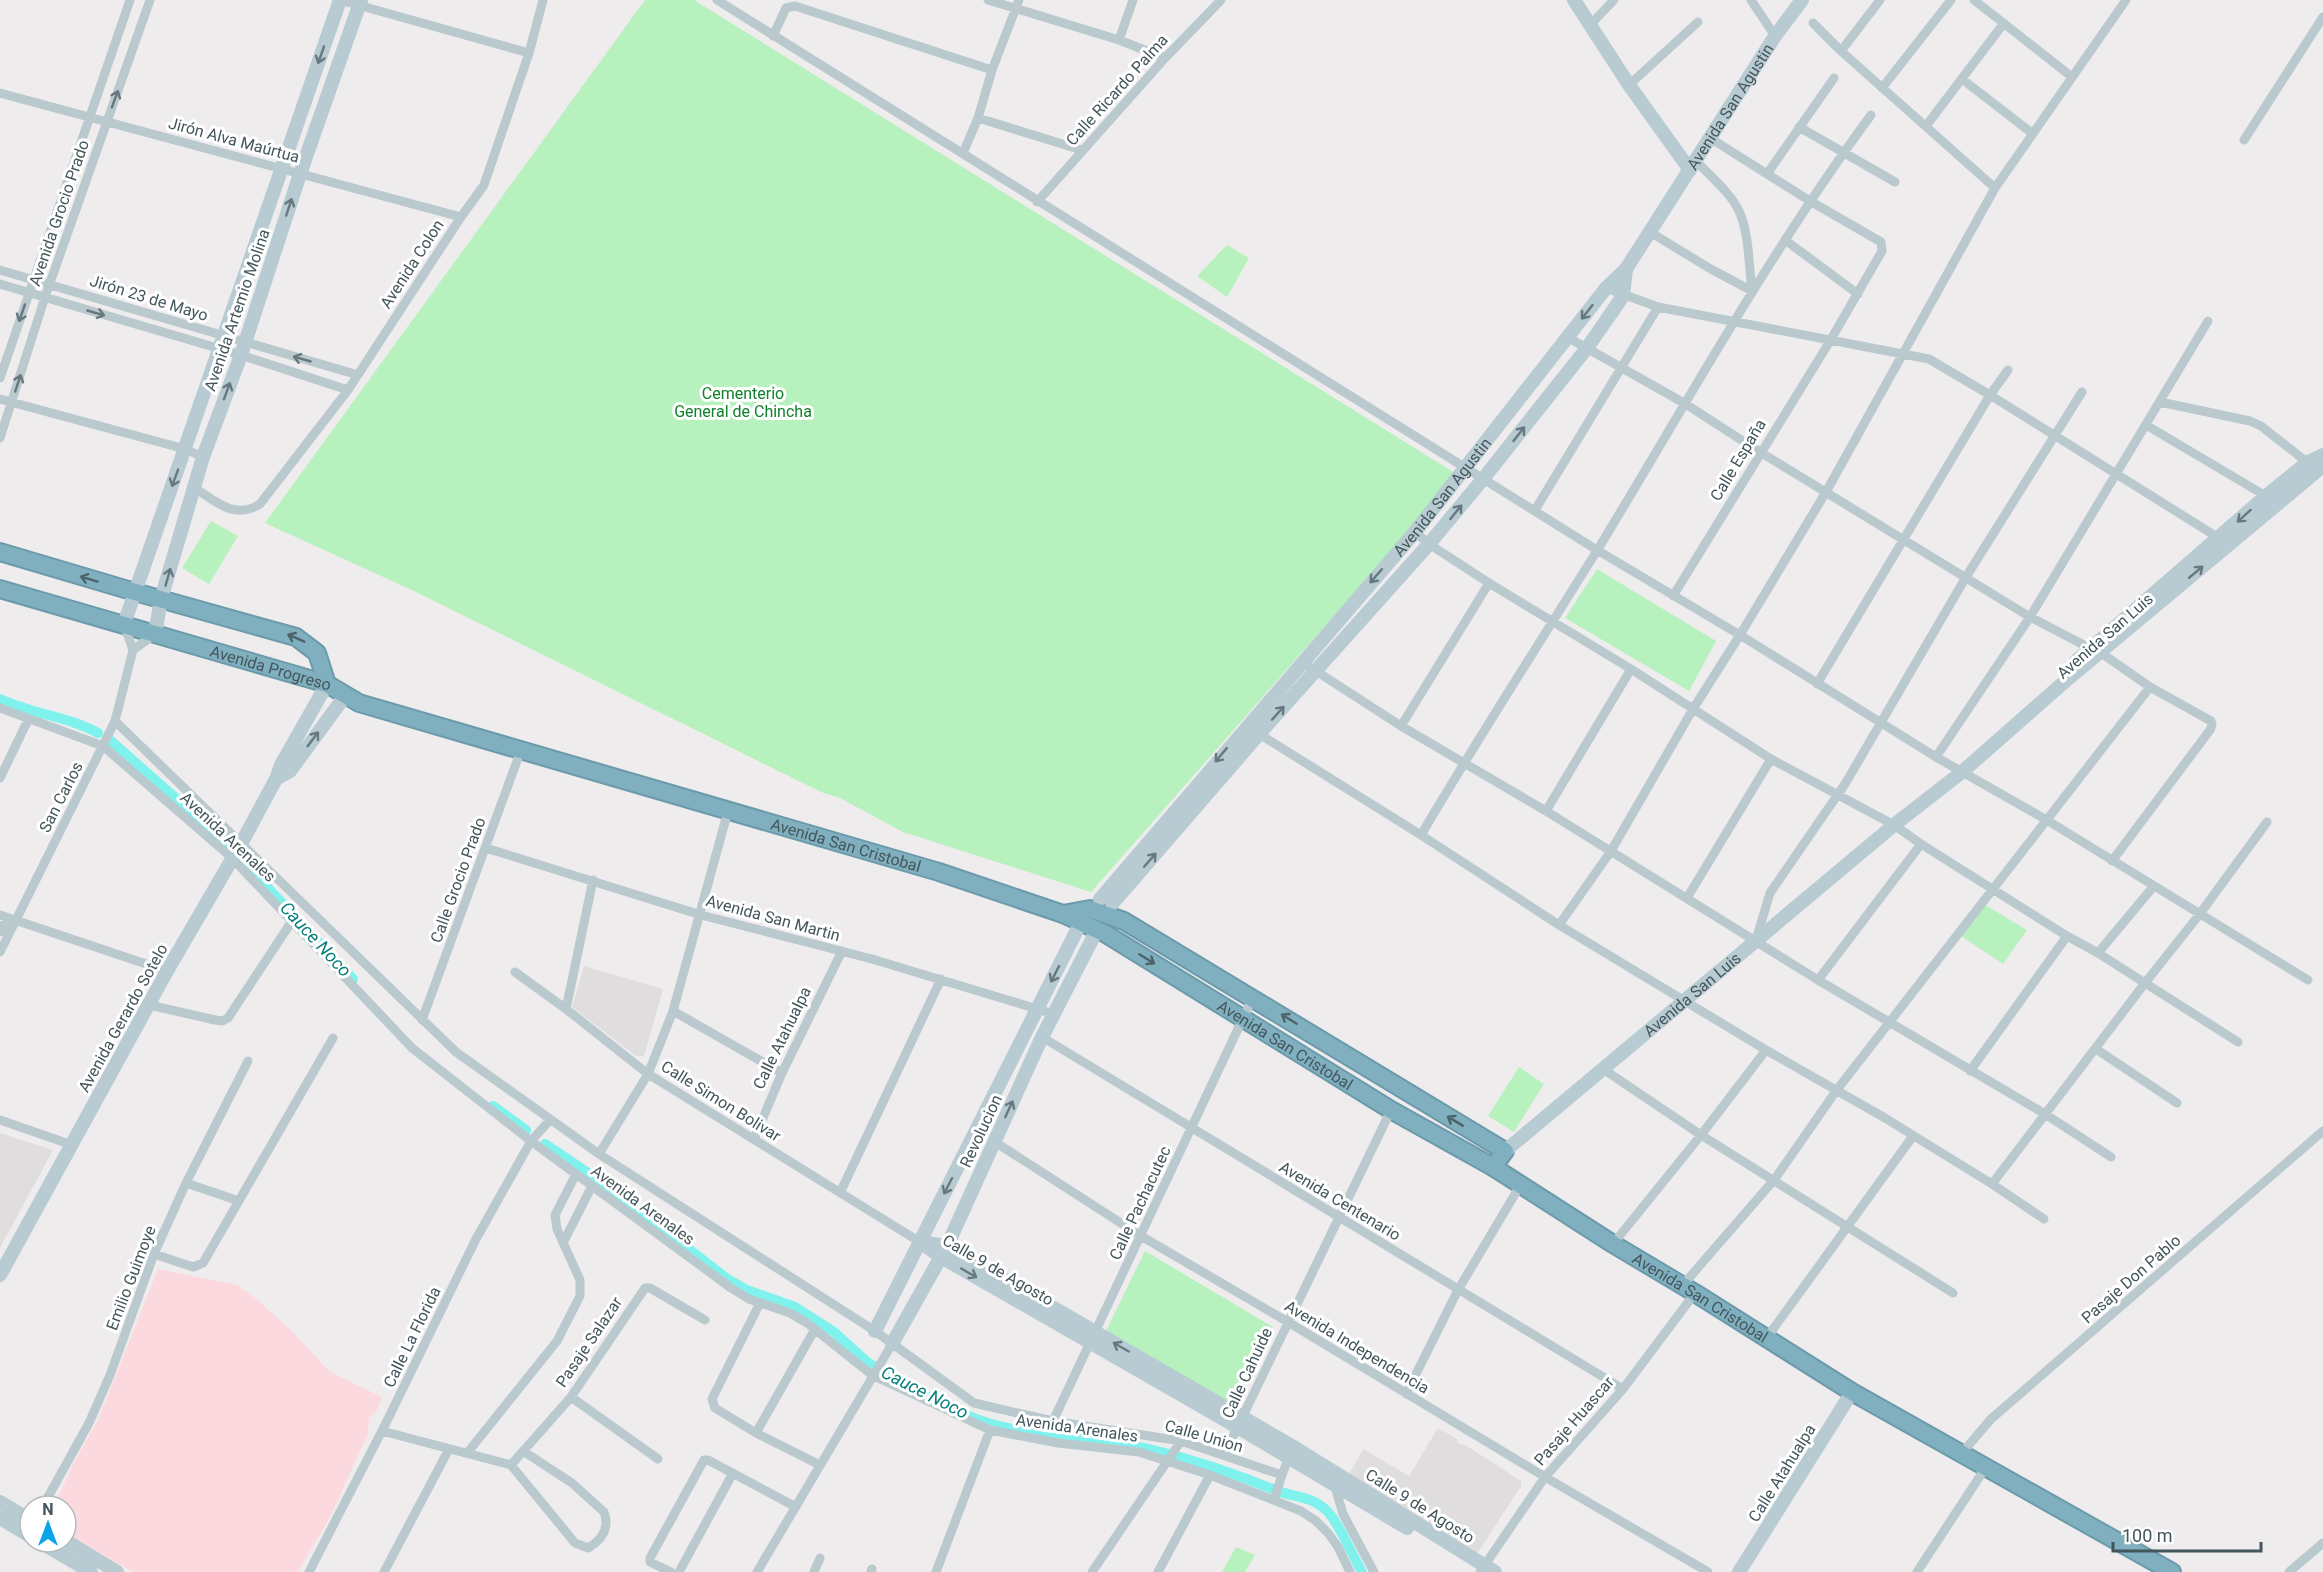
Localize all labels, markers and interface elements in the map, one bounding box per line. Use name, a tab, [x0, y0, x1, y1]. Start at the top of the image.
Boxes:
street label: Calle Ricardo Palma	[1062, 31, 1172, 149]
street label: Avenida San Agustin	[1683, 40, 1777, 173]
one-way arrow	[315, 46, 326, 64]
one-way arrow	[110, 90, 121, 108]
street label: Jirón Alva Maúrtua	[167, 113, 301, 167]
street label: Avenida Grocio Prado	[25, 137, 93, 289]
one-way arrow	[285, 198, 296, 217]
street label: Avenida Colon	[376, 216, 448, 312]
street label: Avenida Artemio Molina	[200, 227, 274, 393]
street label: Jirón 23 de Mayo	[88, 271, 210, 325]
one-way arrow	[16, 303, 27, 322]
one-way arrow	[1580, 304, 1593, 320]
one-way arrow	[86, 307, 105, 319]
one-way arrow	[292, 353, 311, 364]
one-way arrow	[14, 374, 25, 393]
one-way arrow	[223, 383, 234, 401]
park label: Cementerio General de Chincha	[674, 384, 812, 421]
street label: Calle España	[1706, 416, 1770, 504]
one-way arrow	[1512, 426, 1525, 442]
street label: Avenida San Agustin	[1389, 434, 1495, 560]
one-way arrow	[169, 468, 180, 487]
one-way arrow	[1449, 505, 1463, 520]
one-way arrow	[2236, 509, 2251, 523]
one-way arrow	[2188, 566, 2204, 579]
one-way arrow	[163, 568, 174, 587]
one-way arrow	[1370, 568, 1383, 584]
one-way arrow	[80, 573, 99, 584]
street label: Avenida San Luis	[2053, 589, 2157, 683]
one-way arrow	[288, 632, 306, 644]
street label: Avenida Progreso	[208, 641, 334, 694]
one-way arrow	[1271, 706, 1285, 721]
one-way arrow	[307, 732, 319, 748]
one-way arrow	[1215, 747, 1228, 763]
street label: San Carlos	[35, 758, 87, 836]
street label: Avenida Arenales	[177, 788, 279, 886]
street label: Avenida San Cristobal	[769, 814, 923, 876]
street label: Calle Grocio Prado	[426, 815, 490, 945]
one-way arrow	[1143, 853, 1157, 868]
street label: Avenida San Martin	[704, 891, 842, 945]
water label: Cauce Noco	[276, 897, 356, 981]
street label: Avenida Gerardo Sotelo	[74, 941, 172, 1095]
street label: Avenida San Luis	[1640, 948, 1744, 1040]
one-way arrow	[1138, 954, 1155, 966]
one-way arrow	[1048, 965, 1060, 983]
street label: Calle Atahualpa	[749, 984, 815, 1092]
street label: Avenida San Cristobal	[1214, 996, 1356, 1094]
one-way arrow	[1280, 1013, 1297, 1026]
street label: Calle Simon Bolivar	[658, 1057, 785, 1146]
street label: Revolucion	[956, 1092, 1006, 1170]
one-way arrow	[1005, 1100, 1016, 1118]
one-way arrow	[1447, 1114, 1464, 1126]
street label: Calle Pachacutec	[1105, 1143, 1175, 1263]
street label: Avenida Centenario	[1276, 1157, 1404, 1245]
street label: Avenida Arenales	[588, 1161, 698, 1249]
one-way arrow	[942, 1177, 953, 1195]
street label: Emilio Guimoye	[102, 1223, 160, 1333]
street label: Calle 9 de Agosto	[939, 1231, 1057, 1309]
street label: Pasaje Don Pablo	[2078, 1231, 2184, 1327]
street label: Avenida San Cristobal	[1629, 1249, 1772, 1346]
one-way arrow	[960, 1268, 977, 1280]
street label: Calle La Florida	[379, 1284, 445, 1390]
street label: Pasaje Salazar	[552, 1293, 627, 1391]
street label: Avenida Independencia	[1281, 1296, 1433, 1398]
street label: Calle Cahuide	[1218, 1325, 1276, 1421]
one-way arrow	[1113, 1340, 1130, 1352]
water label: Cauce Noco	[878, 1361, 972, 1423]
street label: Pasaje Huascar	[1530, 1372, 1618, 1469]
street label: Avenida Arenales	[1015, 1410, 1139, 1446]
street label: Calle Union	[1163, 1416, 1245, 1456]
street label: Calle Atahualpa	[1744, 1421, 1820, 1525]
street label: Calle 9 de Agosto	[1362, 1465, 1478, 1547]
north arrow	[18, 1494, 78, 1554]
text: N	[42, 1500, 54, 1519]
scale bar	[2113, 1515, 2262, 1553]
text: 100 m	[2122, 1525, 2173, 1546]

